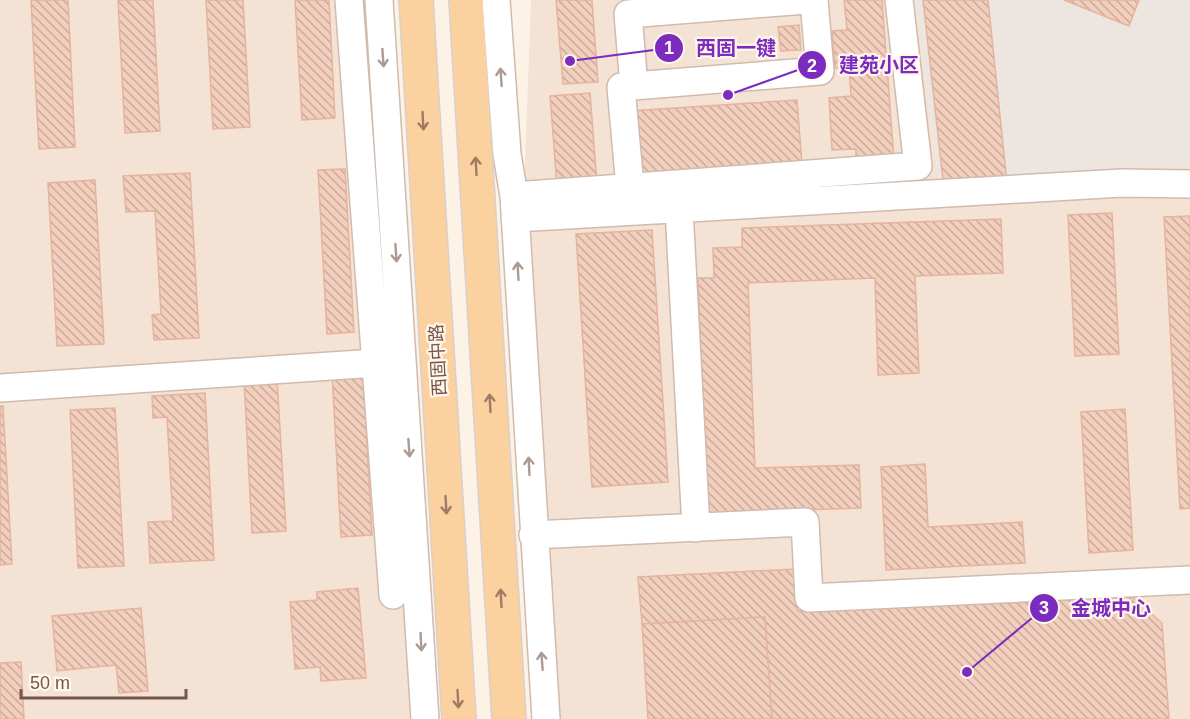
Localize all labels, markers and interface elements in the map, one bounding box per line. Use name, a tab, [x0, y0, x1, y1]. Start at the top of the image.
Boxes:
callout: 西固一键	[654, 29, 788, 67]
text: 西固一键	[696, 37, 776, 59]
text: 1	[664, 38, 674, 58]
callout: 建苑小区	[797, 46, 931, 84]
one-way arrow	[378, 48, 389, 68]
text: 建苑小区	[839, 54, 919, 76]
text: 2	[807, 56, 817, 76]
one-way arrow	[496, 68, 507, 88]
one-way arrow	[418, 111, 429, 131]
one-way arrow	[470, 157, 481, 177]
one-way arrow	[391, 242, 402, 262]
one-way arrow	[513, 262, 524, 282]
street label: 西固中路	[426, 324, 450, 396]
one-way arrow	[484, 394, 495, 414]
one-way arrow	[404, 437, 415, 457]
one-way arrow	[524, 457, 535, 477]
one-way arrow	[441, 494, 452, 514]
one-way arrow	[496, 588, 507, 608]
callout: 金城中心	[1029, 589, 1163, 627]
text: 金城中心	[1071, 597, 1151, 619]
text: 3	[1039, 598, 1049, 618]
one-way arrow	[415, 632, 426, 652]
one-way arrow	[536, 651, 547, 671]
scale bar	[21, 662, 186, 700]
text: 50 m	[30, 673, 70, 693]
one-way arrow	[453, 689, 464, 709]

